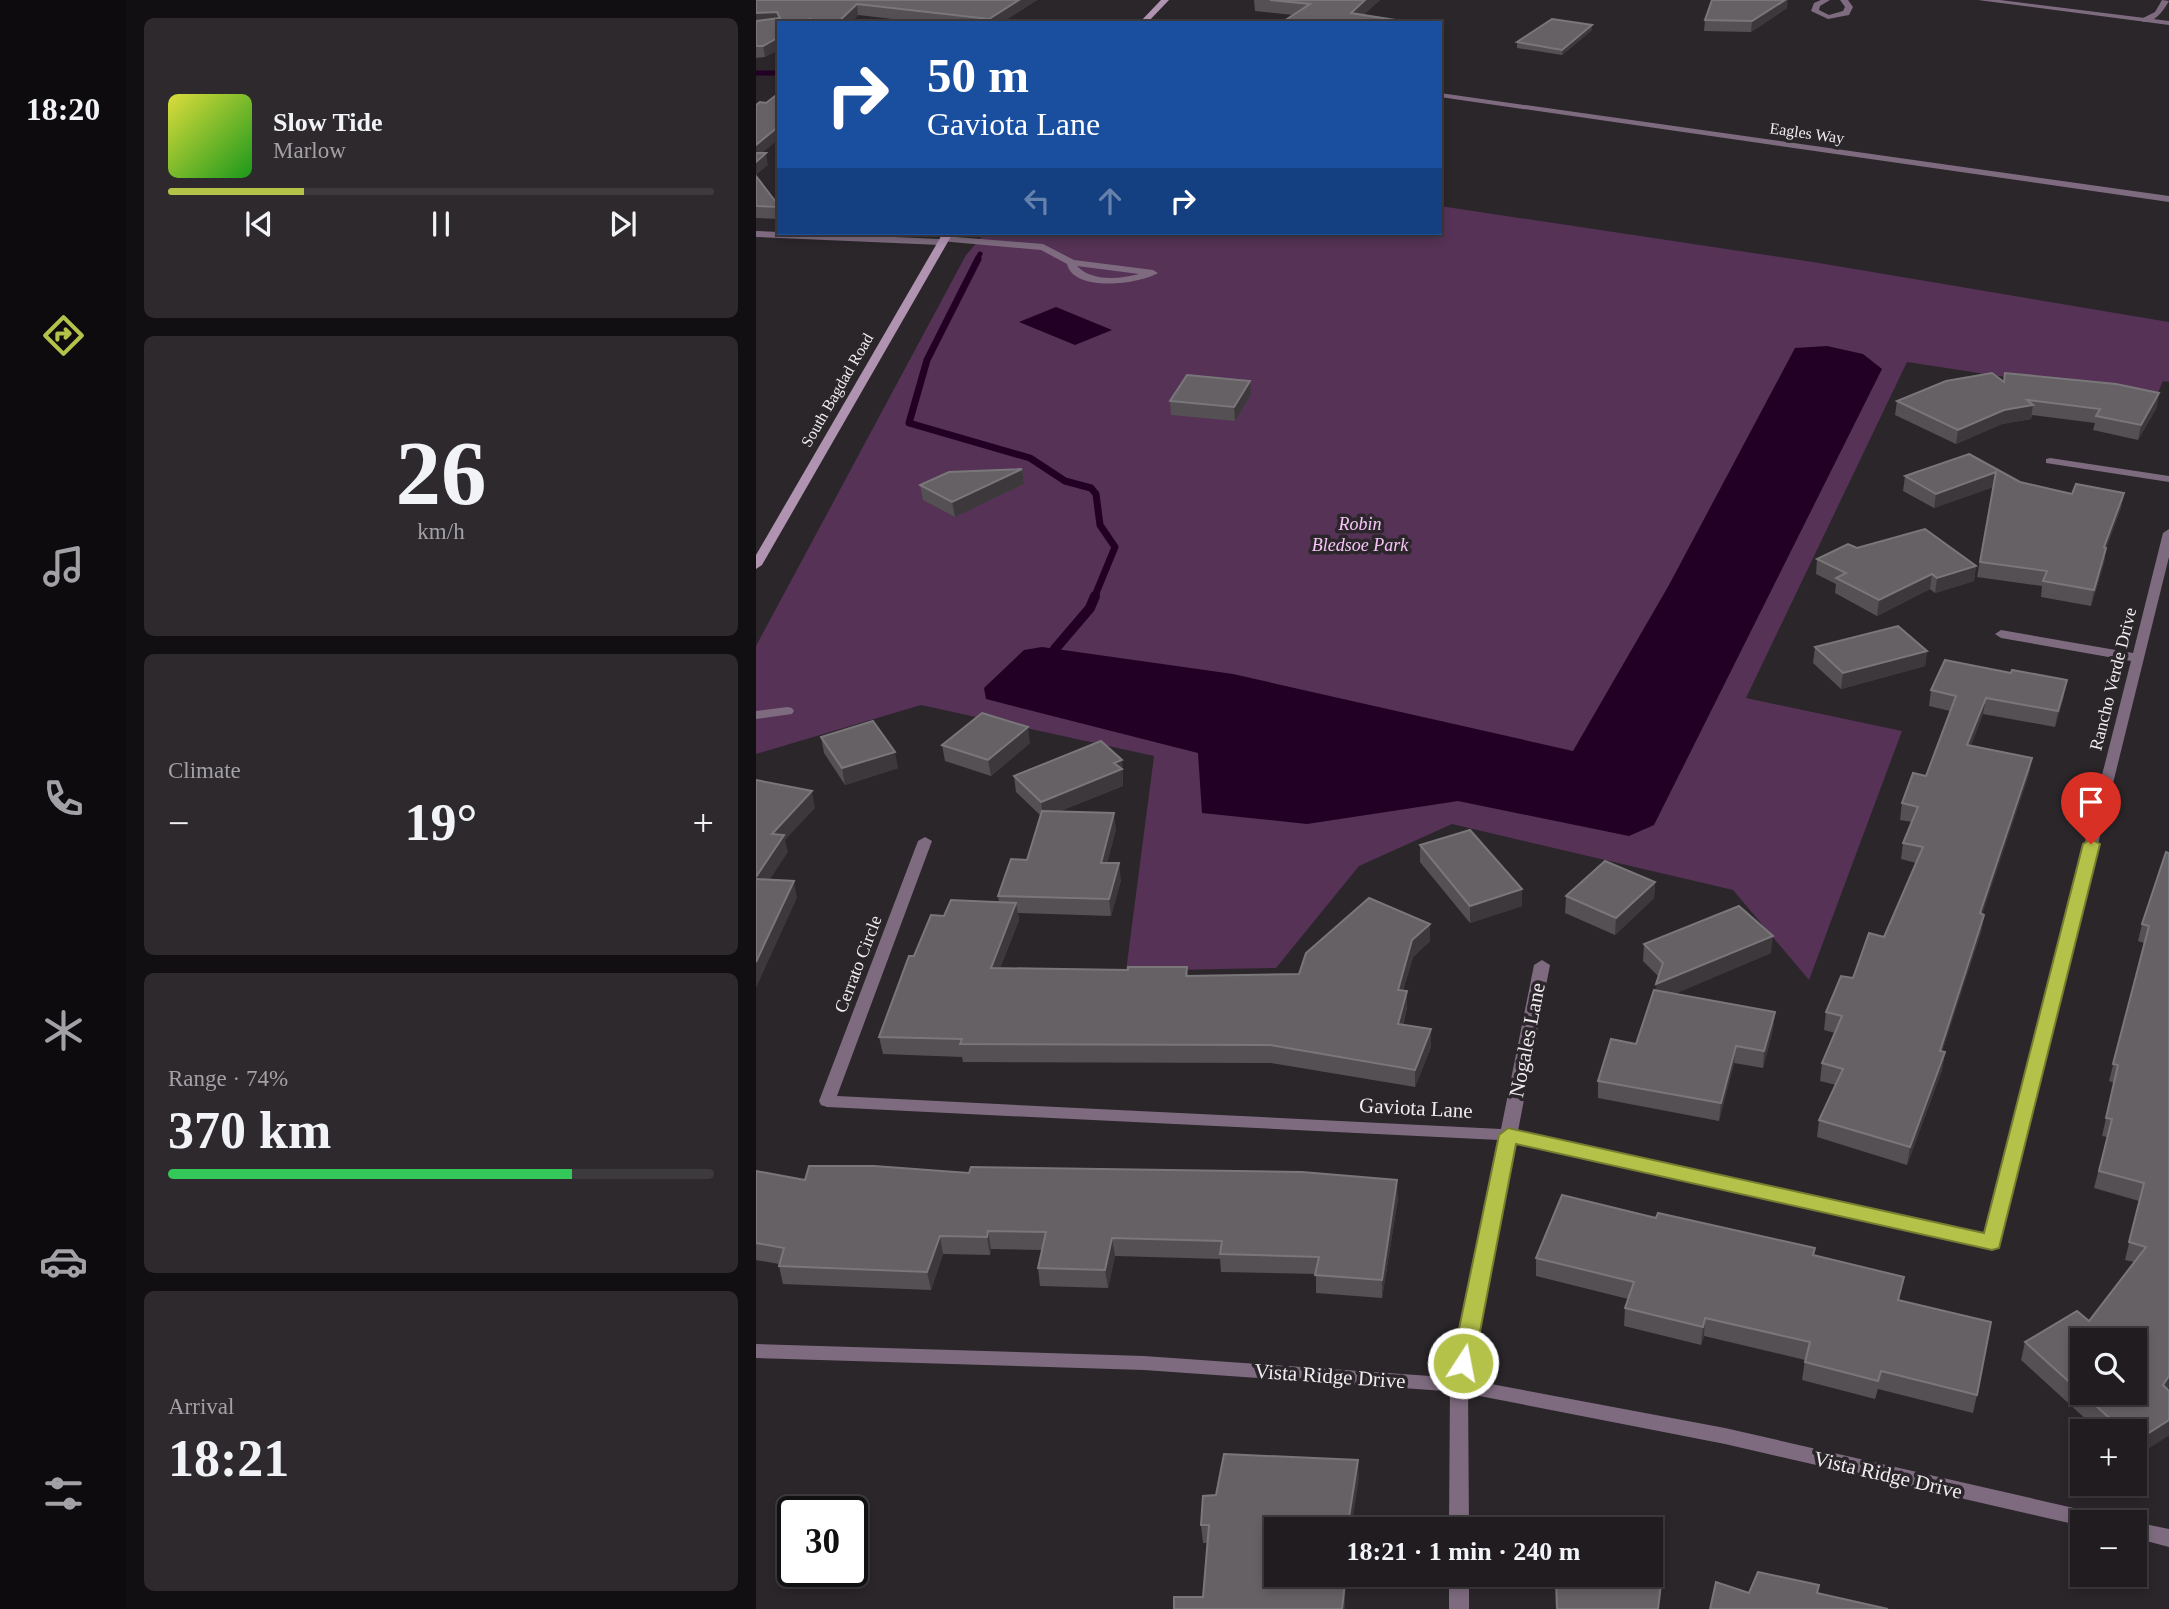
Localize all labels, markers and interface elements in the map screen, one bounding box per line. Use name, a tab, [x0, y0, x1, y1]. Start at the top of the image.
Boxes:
text: 50 m	[927, 48, 1029, 103]
icon: right	[812, 49, 903, 140]
text: 18:20	[26, 91, 100, 127]
text: Gaviota Lane	[927, 106, 1100, 142]
text: Slow Tide	[273, 108, 383, 137]
street label: Eagles Way	[1768, 119, 1845, 148]
text: Marlow	[273, 138, 346, 163]
icon: left	[1018, 182, 1056, 220]
icon: ahead	[1091, 182, 1129, 220]
icon: right	[1164, 182, 1202, 220]
icon: previous	[240, 205, 278, 243]
icon: pause	[422, 205, 460, 243]
icon: next	[604, 205, 642, 243]
icon: directions	[39, 311, 88, 360]
street label: South Bagdad Road	[798, 330, 877, 450]
text: 26	[396, 423, 487, 524]
park label: Robin Bledsoe Park	[1312, 514, 1409, 555]
text: km/h	[417, 519, 465, 544]
icon: music	[39, 542, 88, 591]
street label: Rancho Verde Drive	[2086, 605, 2140, 753]
text: Climate	[168, 758, 241, 783]
pin	[2061, 772, 2121, 844]
icon: phone	[39, 774, 88, 823]
icon: arrive	[2072, 783, 2110, 821]
text: 19°	[405, 794, 477, 851]
text: −	[168, 802, 189, 844]
text: +	[693, 802, 714, 844]
street label: Cerrato Circle	[830, 913, 886, 1015]
street label: Nogales Lane	[1504, 981, 1550, 1099]
icon: climate	[39, 1006, 88, 1055]
text: Range · 74%	[168, 1066, 288, 1091]
street label: Gaviota Lane	[1359, 1093, 1473, 1123]
text: 370 km	[168, 1102, 331, 1159]
icon: car	[39, 1237, 88, 1286]
position arrow	[1426, 1326, 1500, 1400]
map controls	[2070, 1328, 2147, 1587]
button: search	[2070, 1328, 2147, 1405]
street label: Vista Ridge Drive	[1254, 1359, 1406, 1393]
text: Arrival	[168, 1394, 234, 1419]
button: +	[2070, 1419, 2147, 1496]
text: 18:21	[168, 1430, 289, 1487]
street label: Vista Ridge Drive	[1811, 1446, 1965, 1504]
icon: filters	[39, 1469, 88, 1518]
speed limit sign: 30	[777, 1496, 868, 1587]
button: −	[2070, 1510, 2147, 1587]
text: 18:21 · 1 min · 240 m	[1347, 1537, 1581, 1566]

